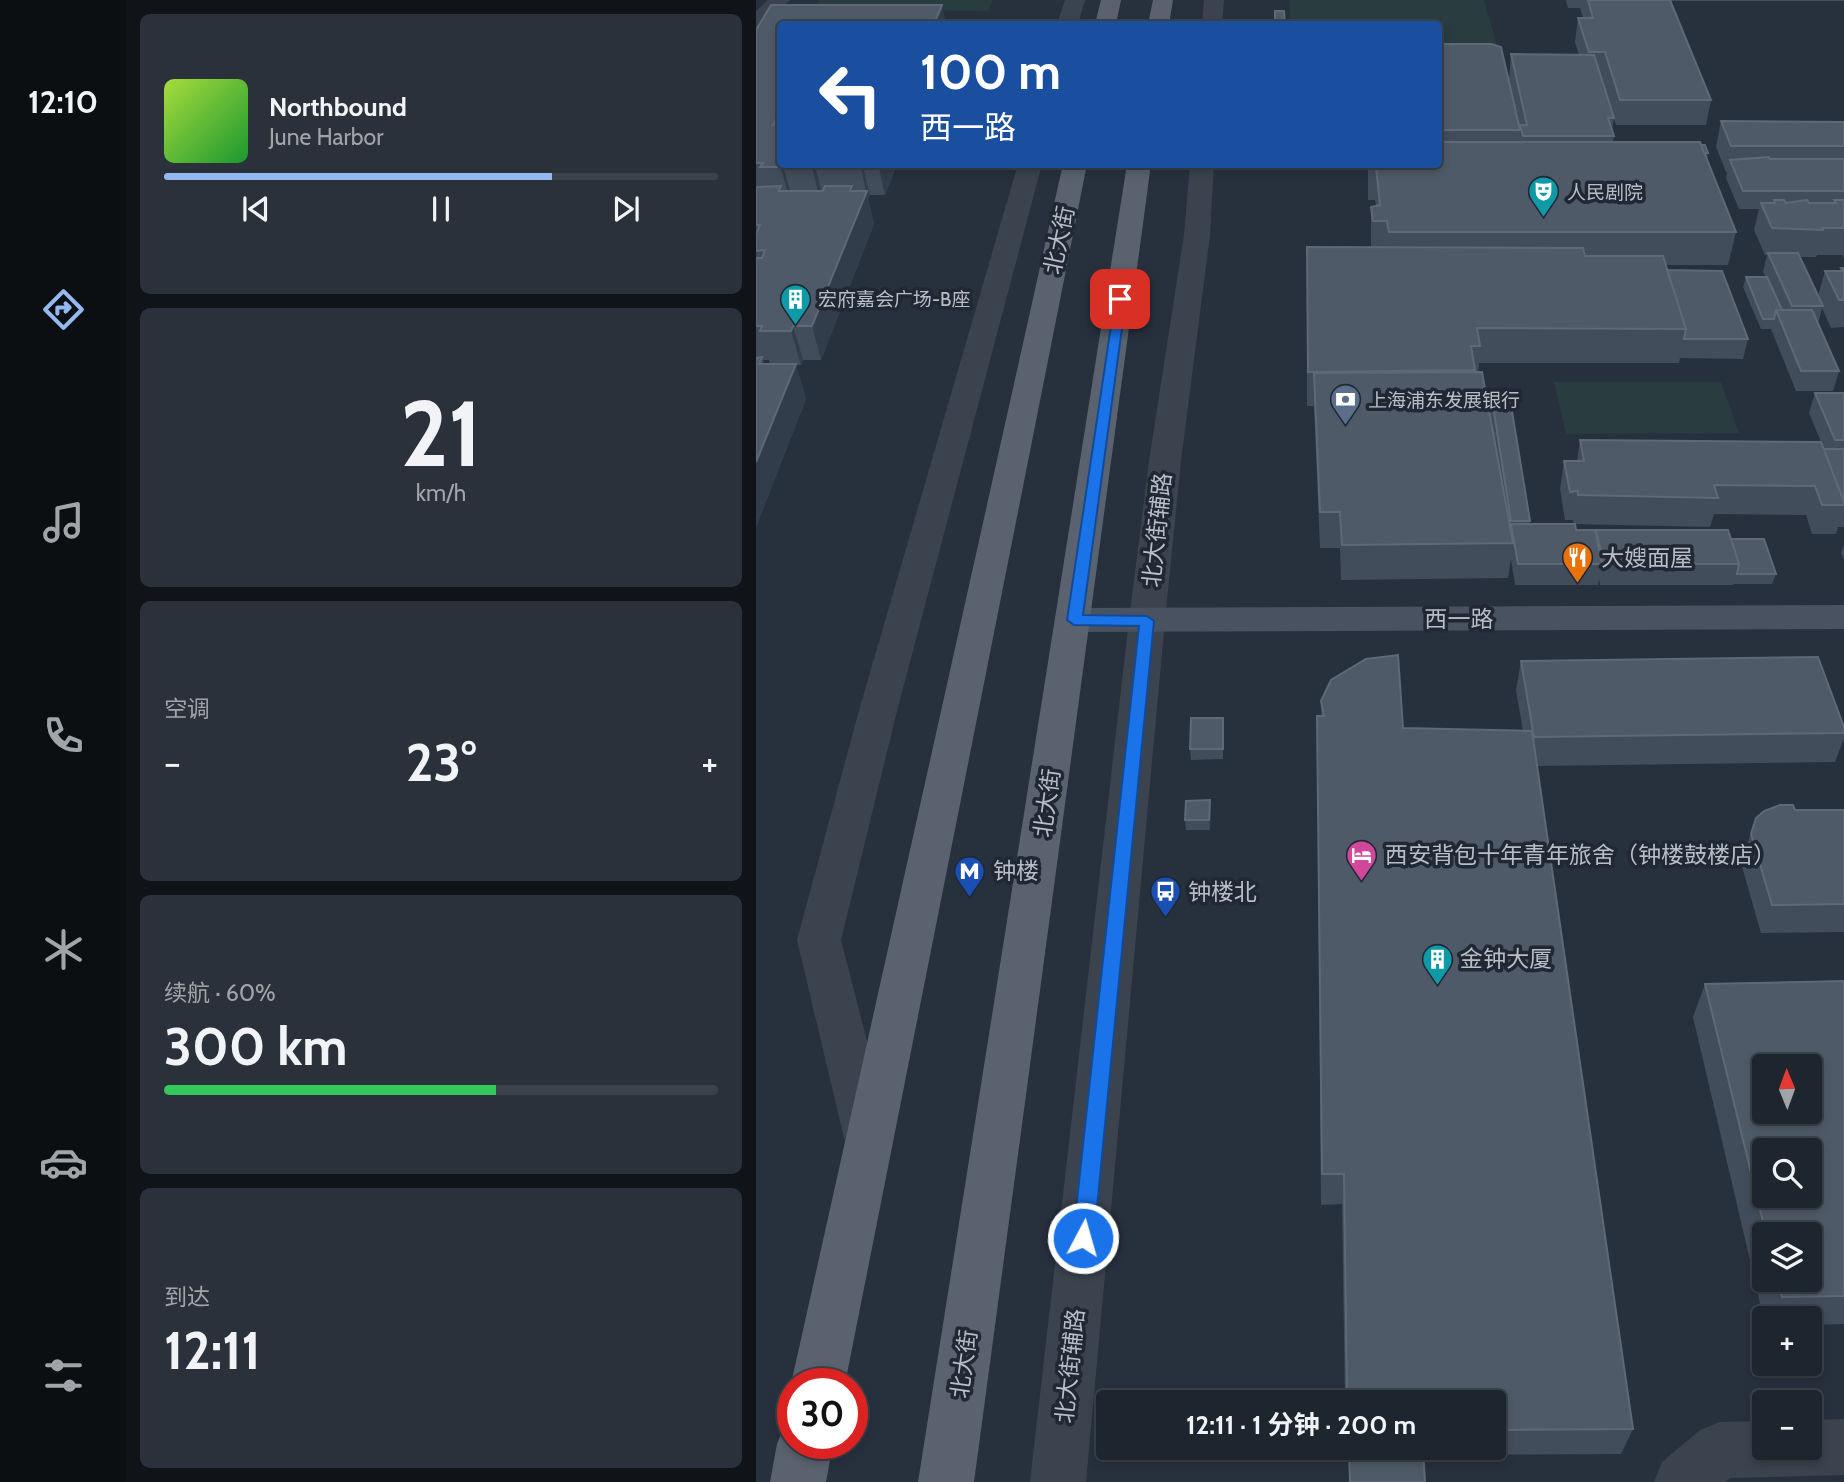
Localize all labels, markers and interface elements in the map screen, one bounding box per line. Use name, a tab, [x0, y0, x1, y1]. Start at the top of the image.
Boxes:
text: 100 m	[920, 42, 1061, 101]
icon: left	[805, 49, 896, 140]
text: 12:10	[28, 82, 98, 121]
text: Northbound	[269, 91, 407, 123]
text: 西一路	[920, 108, 1016, 147]
text: June Harbor	[269, 123, 383, 151]
theatre icon: 人民剧院	[1527, 175, 1561, 219]
place label: 人民剧院	[1567, 181, 1643, 204]
icon: previous	[237, 190, 275, 228]
icon: pause	[422, 190, 460, 228]
icon: next	[607, 190, 645, 228]
street label: 北大街	[1038, 203, 1080, 277]
pin	[1090, 269, 1150, 329]
icon: arrive	[1101, 280, 1139, 318]
building icon: 宏府嘉会广场-B座	[778, 282, 812, 326]
icon: directions	[39, 285, 88, 334]
place label: 宏府嘉会广场-B座	[818, 288, 970, 311]
text: 21	[400, 378, 482, 489]
bank icon: 上海浦东发展银行	[1328, 383, 1362, 427]
place label: 上海浦东发展银行	[1368, 389, 1520, 412]
street label: 北大街辅路	[1137, 471, 1177, 589]
text: km/h	[416, 479, 466, 507]
icon: music	[39, 498, 88, 547]
restaurant icon: 大嫂面屋	[1561, 541, 1595, 585]
place label: 大嫂面屋	[1601, 544, 1693, 572]
street label: 西一路	[1425, 605, 1494, 633]
text: 空调	[164, 695, 210, 723]
icon: phone	[39, 711, 88, 760]
text: 23°	[406, 731, 476, 794]
text: −	[164, 739, 181, 786]
text: +	[701, 739, 718, 786]
street label: 北大街	[1028, 767, 1066, 839]
hotel icon: 西安背包十年青年旅舍（钟楼鼓楼店）	[1345, 838, 1379, 882]
place label: 西安背包十年青年旅舍（钟楼鼓楼店）	[1385, 841, 1776, 869]
metro station icon: 钟楼	[953, 854, 987, 898]
place label: 钟楼	[993, 857, 1039, 885]
bus stop icon: 钟楼北	[1148, 875, 1182, 919]
place label: 钟楼北	[1188, 878, 1257, 906]
icon: climate	[39, 925, 88, 974]
building icon: 金钟大厦	[1420, 942, 1454, 986]
place label: 金钟大厦	[1460, 945, 1552, 973]
text: 续航 · 60%	[164, 979, 276, 1007]
text: 300 km	[164, 1015, 348, 1078]
north arrow	[1752, 1054, 1822, 1124]
map controls	[1752, 1054, 1822, 1460]
icon: car	[39, 1138, 88, 1187]
button: search	[1752, 1138, 1822, 1208]
position arrow	[1046, 1201, 1120, 1275]
button: layers	[1752, 1222, 1822, 1292]
text: 到达	[164, 1283, 210, 1311]
button: +	[1752, 1306, 1822, 1376]
street label: 北大街辅路	[1050, 1307, 1090, 1425]
text: 12:11	[164, 1319, 261, 1382]
street label: 北大街	[945, 1328, 983, 1400]
icon: filters	[39, 1351, 88, 1400]
speed limit sign: 30	[777, 1368, 868, 1459]
button: −	[1752, 1390, 1822, 1460]
text: 12:11 · 1 分钟 · 200 m	[1186, 1409, 1416, 1441]

